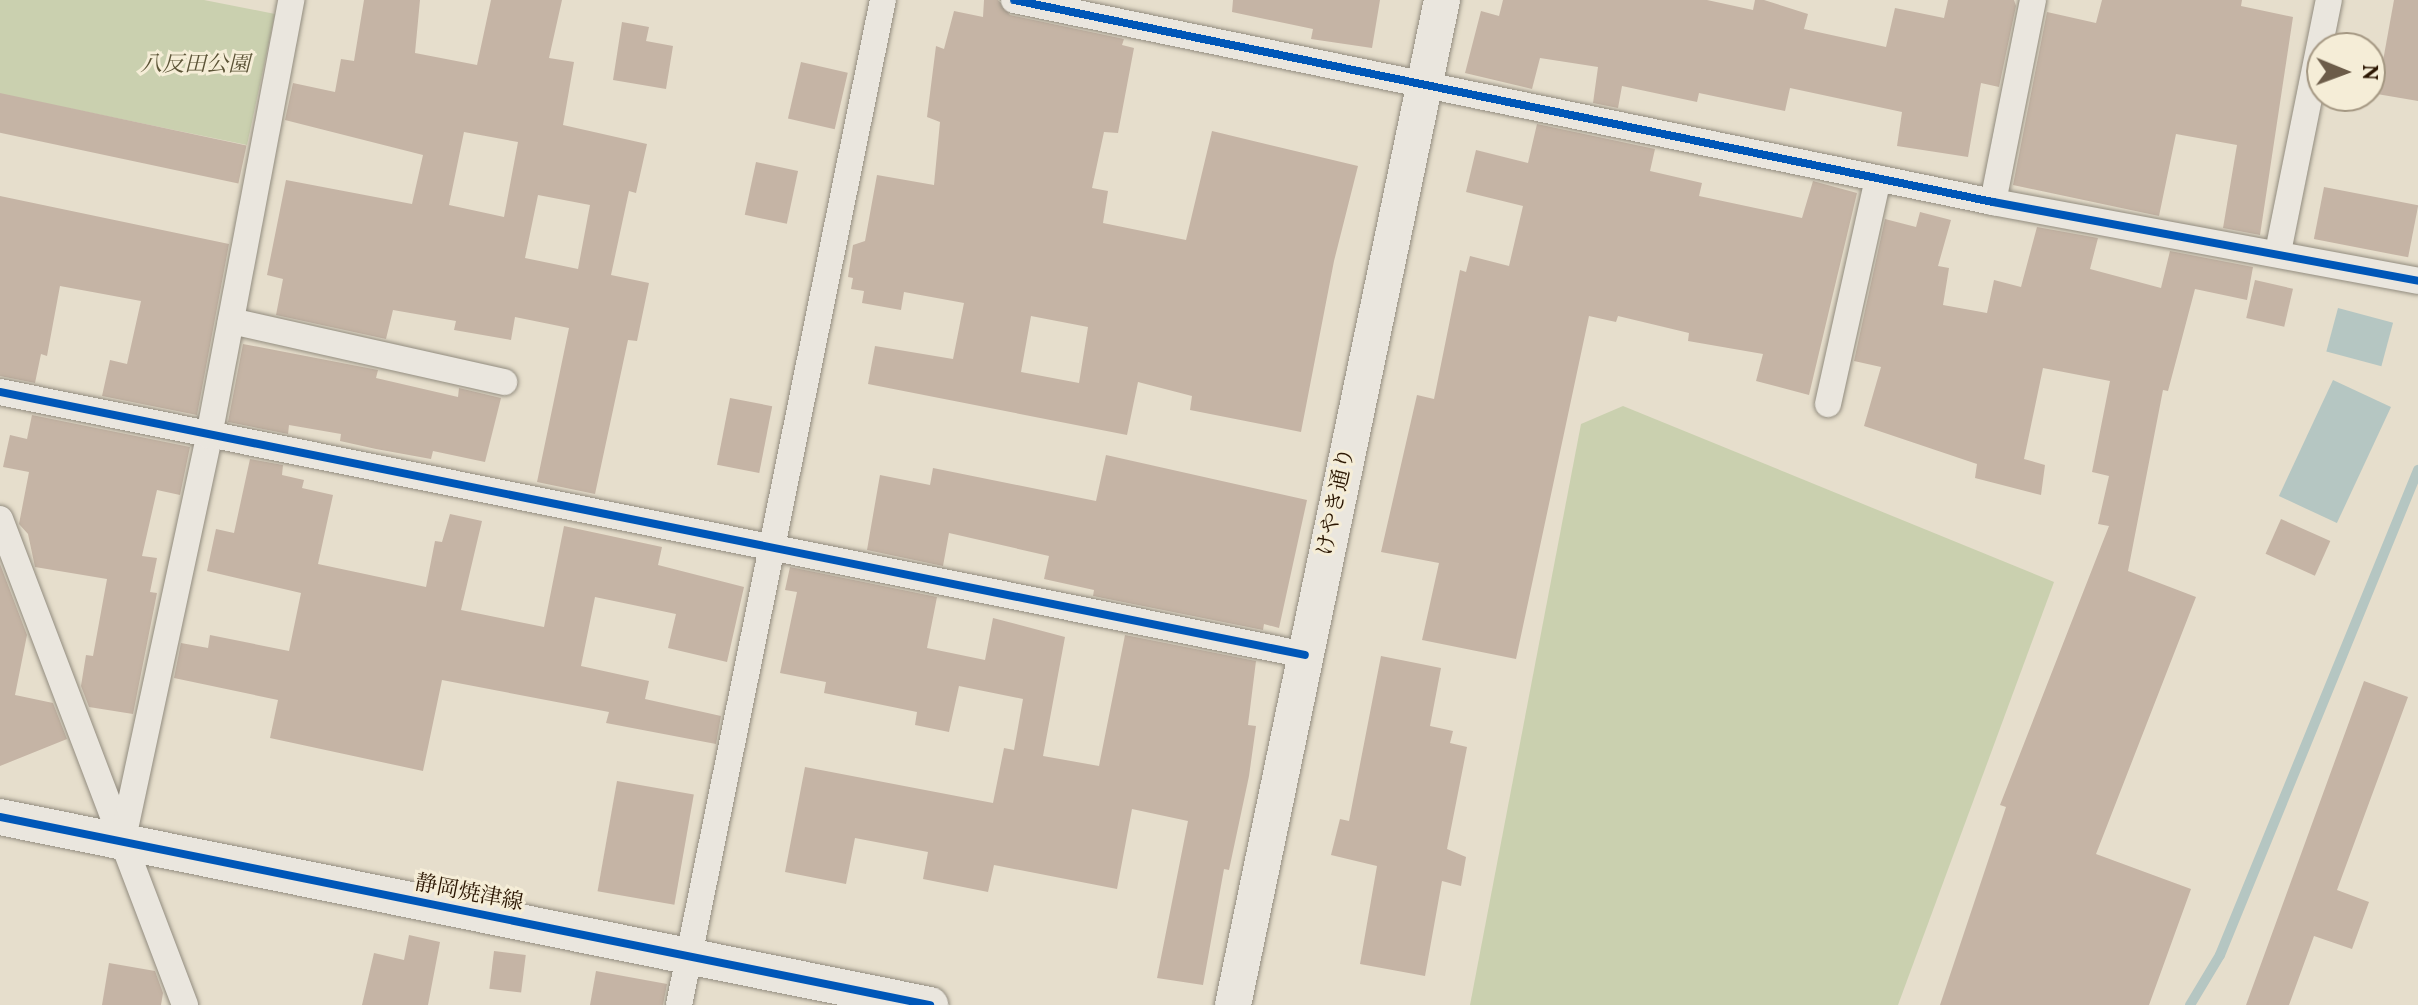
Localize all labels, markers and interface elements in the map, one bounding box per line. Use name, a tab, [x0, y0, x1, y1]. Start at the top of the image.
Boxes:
north arrow	[2306, 32, 2386, 112]
park label: 八反田公園	[140, 53, 250, 79]
text: N	[2353, 64, 2384, 81]
street label: けやき通り	[1313, 445, 1361, 559]
street label: 静岡焼津線	[412, 871, 526, 917]

